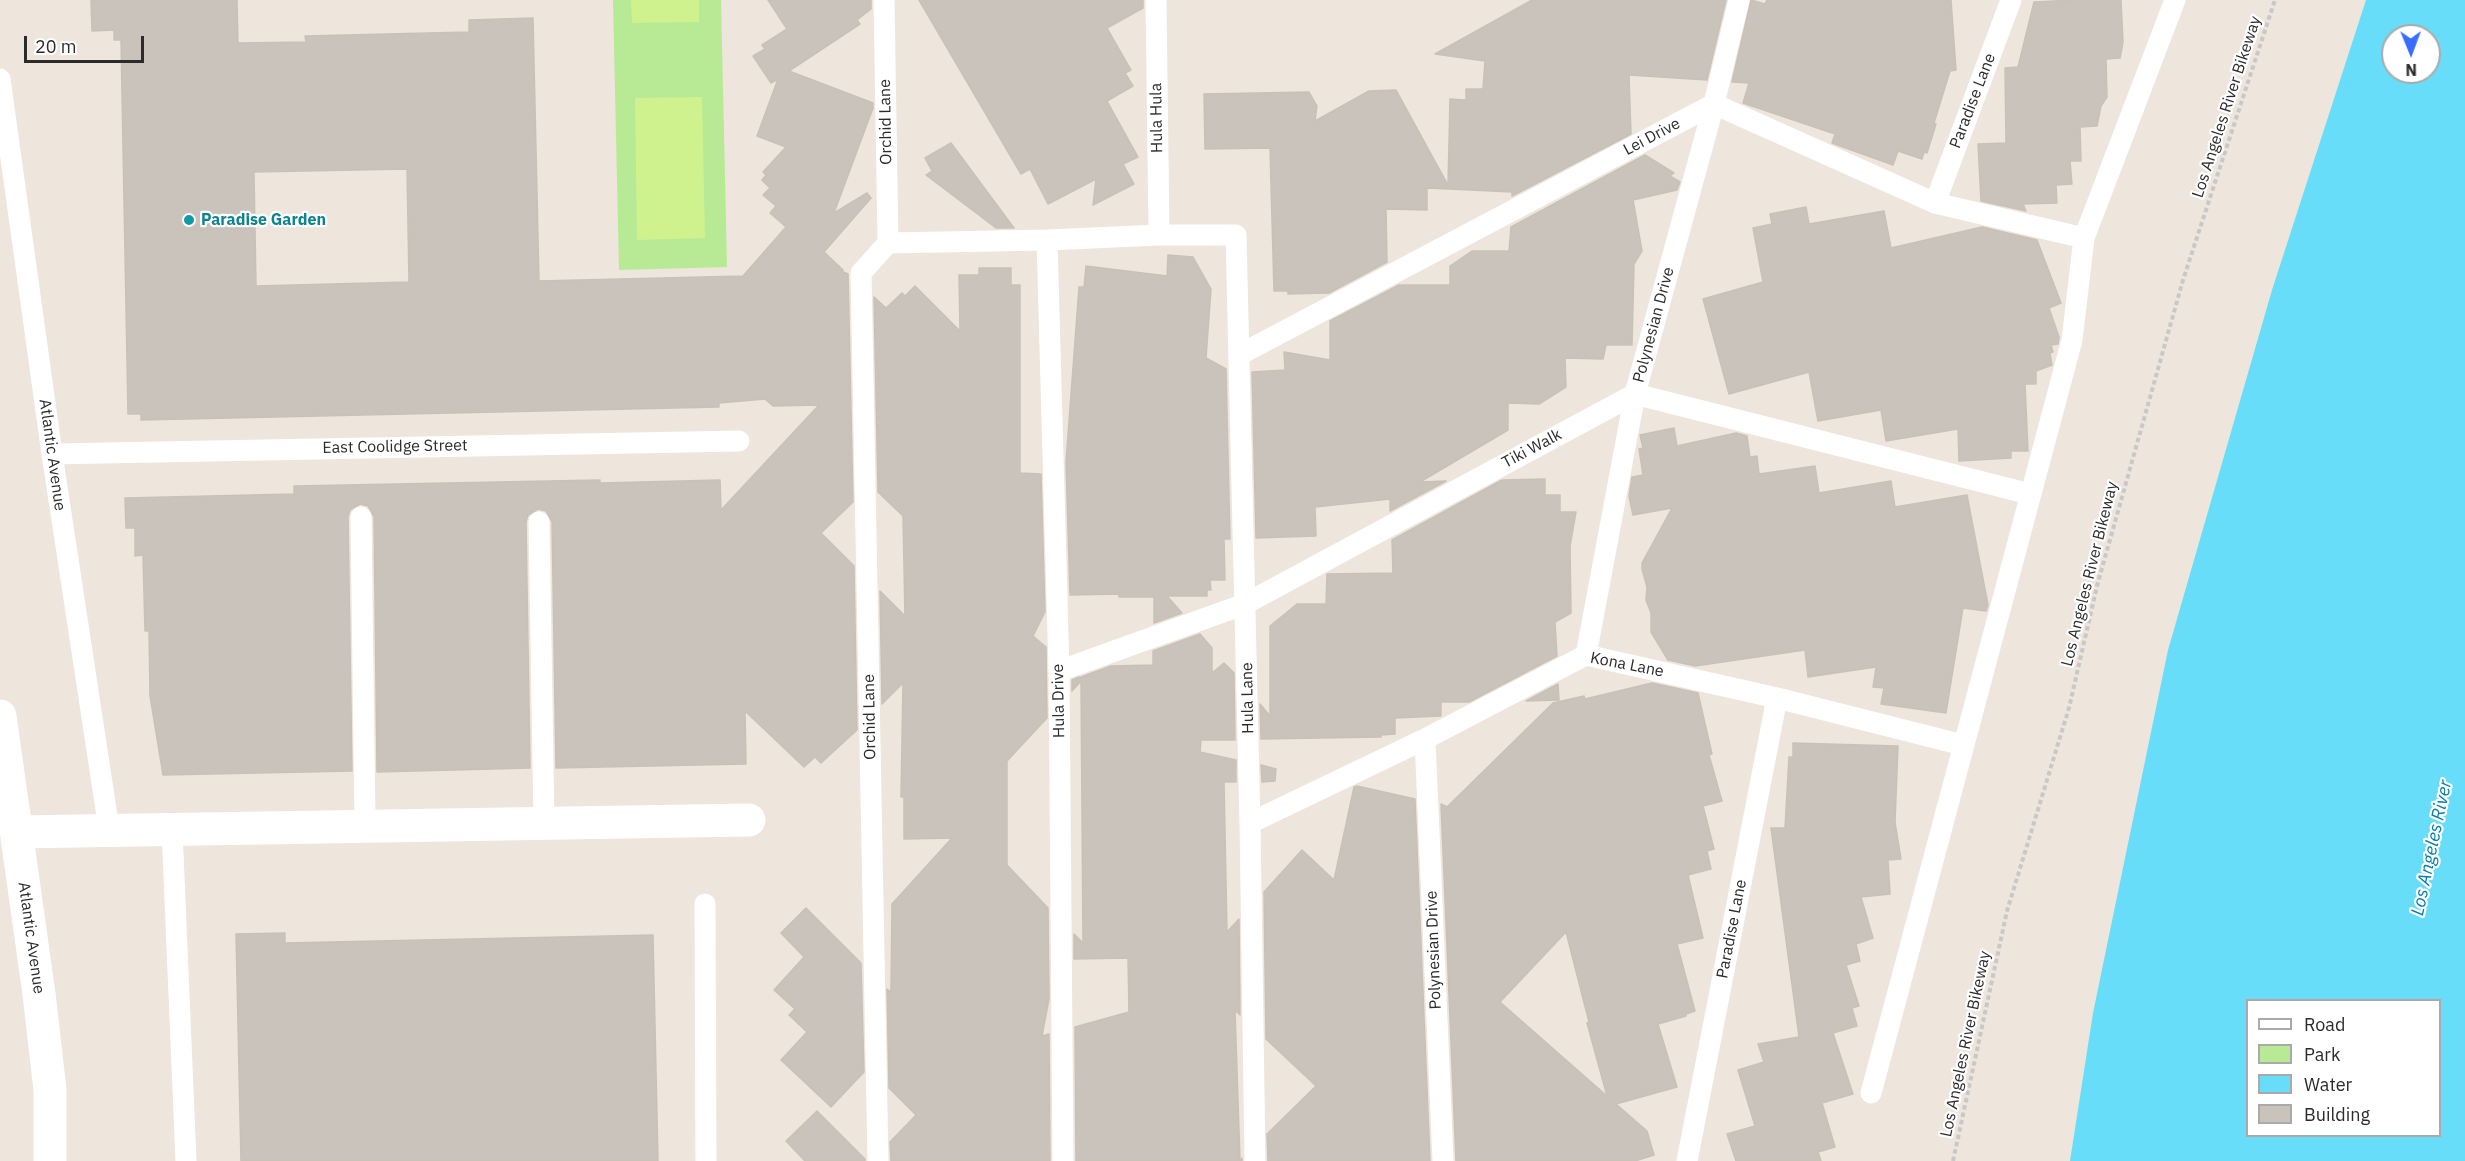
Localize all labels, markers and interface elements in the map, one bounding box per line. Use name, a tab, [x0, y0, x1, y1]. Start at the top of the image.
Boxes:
street label: Los Angeles River Bikeway	[2189, 14, 2265, 200]
scale bar	[27, 24, 147, 62]
north arrow	[2381, 24, 2441, 84]
text: 20 m	[35, 35, 77, 58]
street label: Paradise Lane	[1946, 51, 2000, 151]
text: N	[2405, 60, 2417, 80]
street label: Orchid Lane	[876, 79, 896, 165]
street label: Hula Hula	[1147, 83, 1167, 153]
street label: Lei Drive	[1620, 114, 1684, 160]
place label: Paradise Garden	[201, 210, 326, 230]
marker: Paradise Garden	[182, 213, 196, 227]
street label: Polynesian Drive	[1629, 265, 1679, 385]
street label: Atlantic Avenue	[35, 398, 69, 512]
street label: Tiki Walk	[1499, 425, 1565, 473]
street label: East Coolidge Street	[322, 436, 468, 458]
street label: Los Angeles River Bikeway	[2058, 480, 2122, 668]
street label: Kona Lane	[1589, 648, 1665, 682]
street label: Hula Lane	[1238, 662, 1258, 734]
street label: Hula Drive	[1049, 664, 1069, 738]
street label: Orchid Lane	[860, 674, 880, 760]
water label: Los Angeles River	[2407, 778, 2457, 918]
street label: Paradise Lane	[1713, 878, 1751, 980]
street label: Atlantic Avenue	[14, 881, 48, 995]
street label: Polynesian Drive	[1422, 890, 1446, 1010]
street label: Los Angeles River Bikeway	[1937, 949, 1995, 1139]
legend	[2246, 999, 2441, 1137]
text: Road	[2304, 1013, 2345, 1036]
text: Park	[2304, 1043, 2340, 1066]
text: Water	[2304, 1073, 2352, 1096]
text: Building	[2304, 1103, 2370, 1126]

